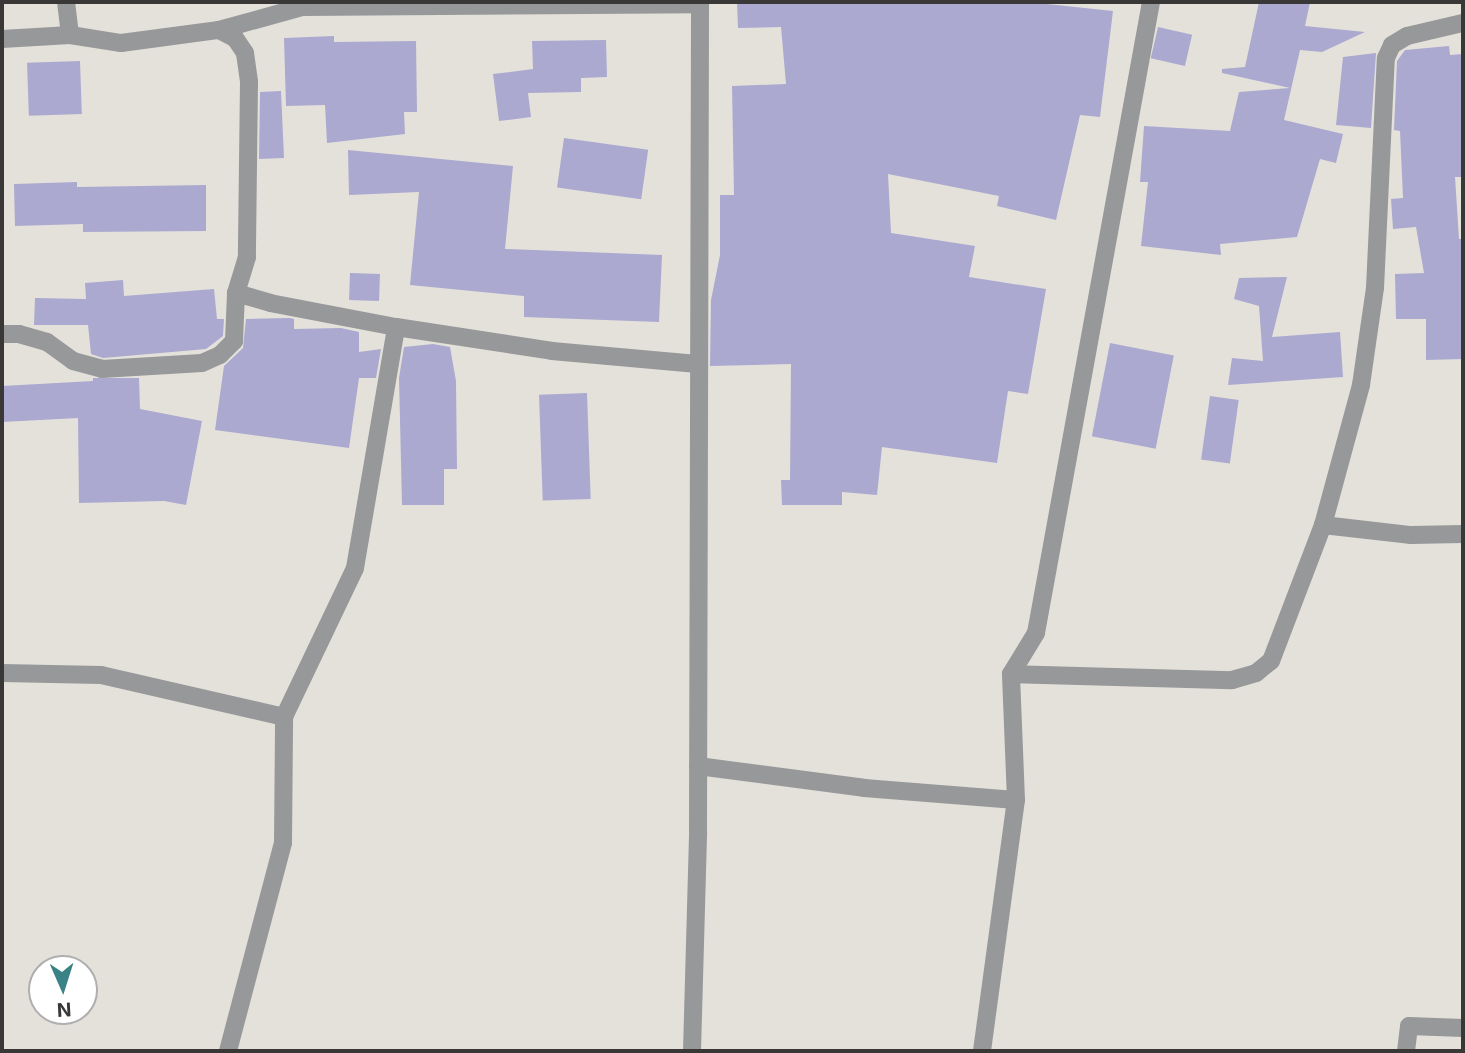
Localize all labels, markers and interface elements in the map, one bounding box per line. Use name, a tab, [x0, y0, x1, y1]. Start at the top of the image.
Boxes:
north arrow	[28, 955, 98, 1025]
text: N	[56, 998, 72, 1021]

